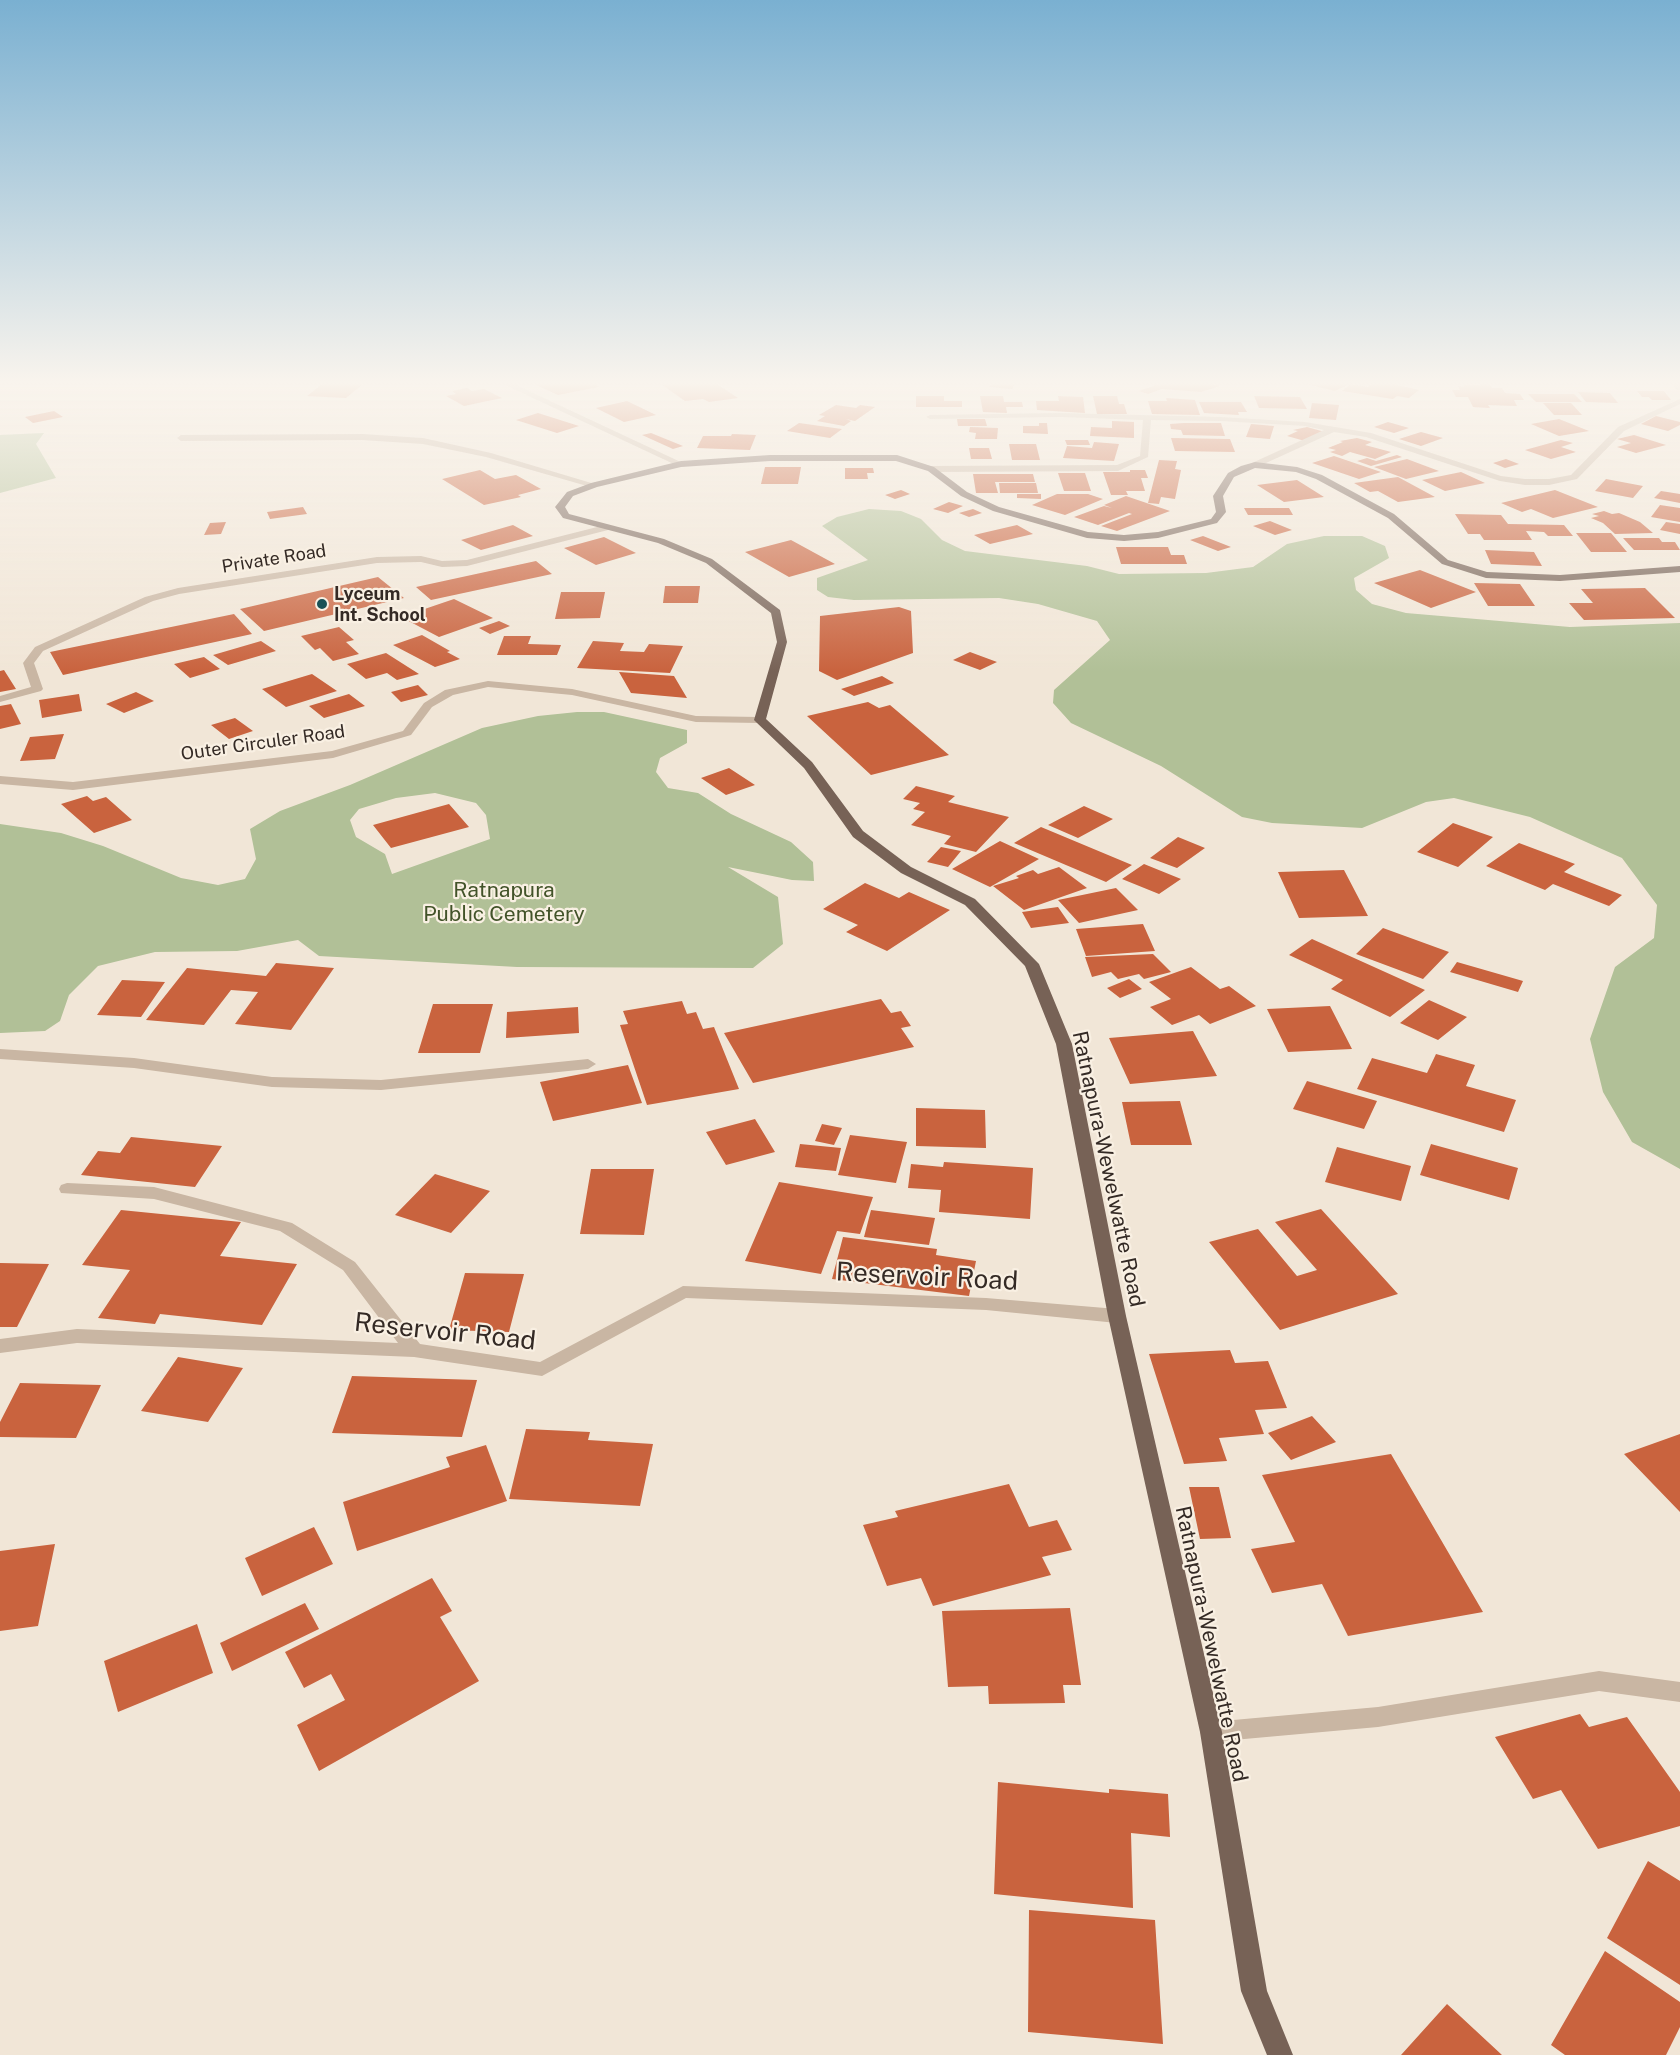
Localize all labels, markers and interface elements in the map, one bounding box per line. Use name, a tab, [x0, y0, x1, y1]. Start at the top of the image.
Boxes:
street label: Private Road	[220, 540, 328, 578]
place label: Lyceum Int. School	[334, 583, 426, 626]
marker: Lyceum Int. School	[315, 597, 329, 611]
street label: Outer Circuler Road	[180, 721, 346, 765]
park label: Ratnapura Public Cemetery	[423, 878, 585, 928]
street label: Ratnapura-Wewelwatte Road	[1066, 1029, 1150, 1309]
street label: Reservoir Road	[835, 1257, 1019, 1297]
street label: Reservoir Road	[353, 1307, 537, 1357]
street label: Ratnapura-Wewelwatte Road	[1169, 1504, 1253, 1784]

